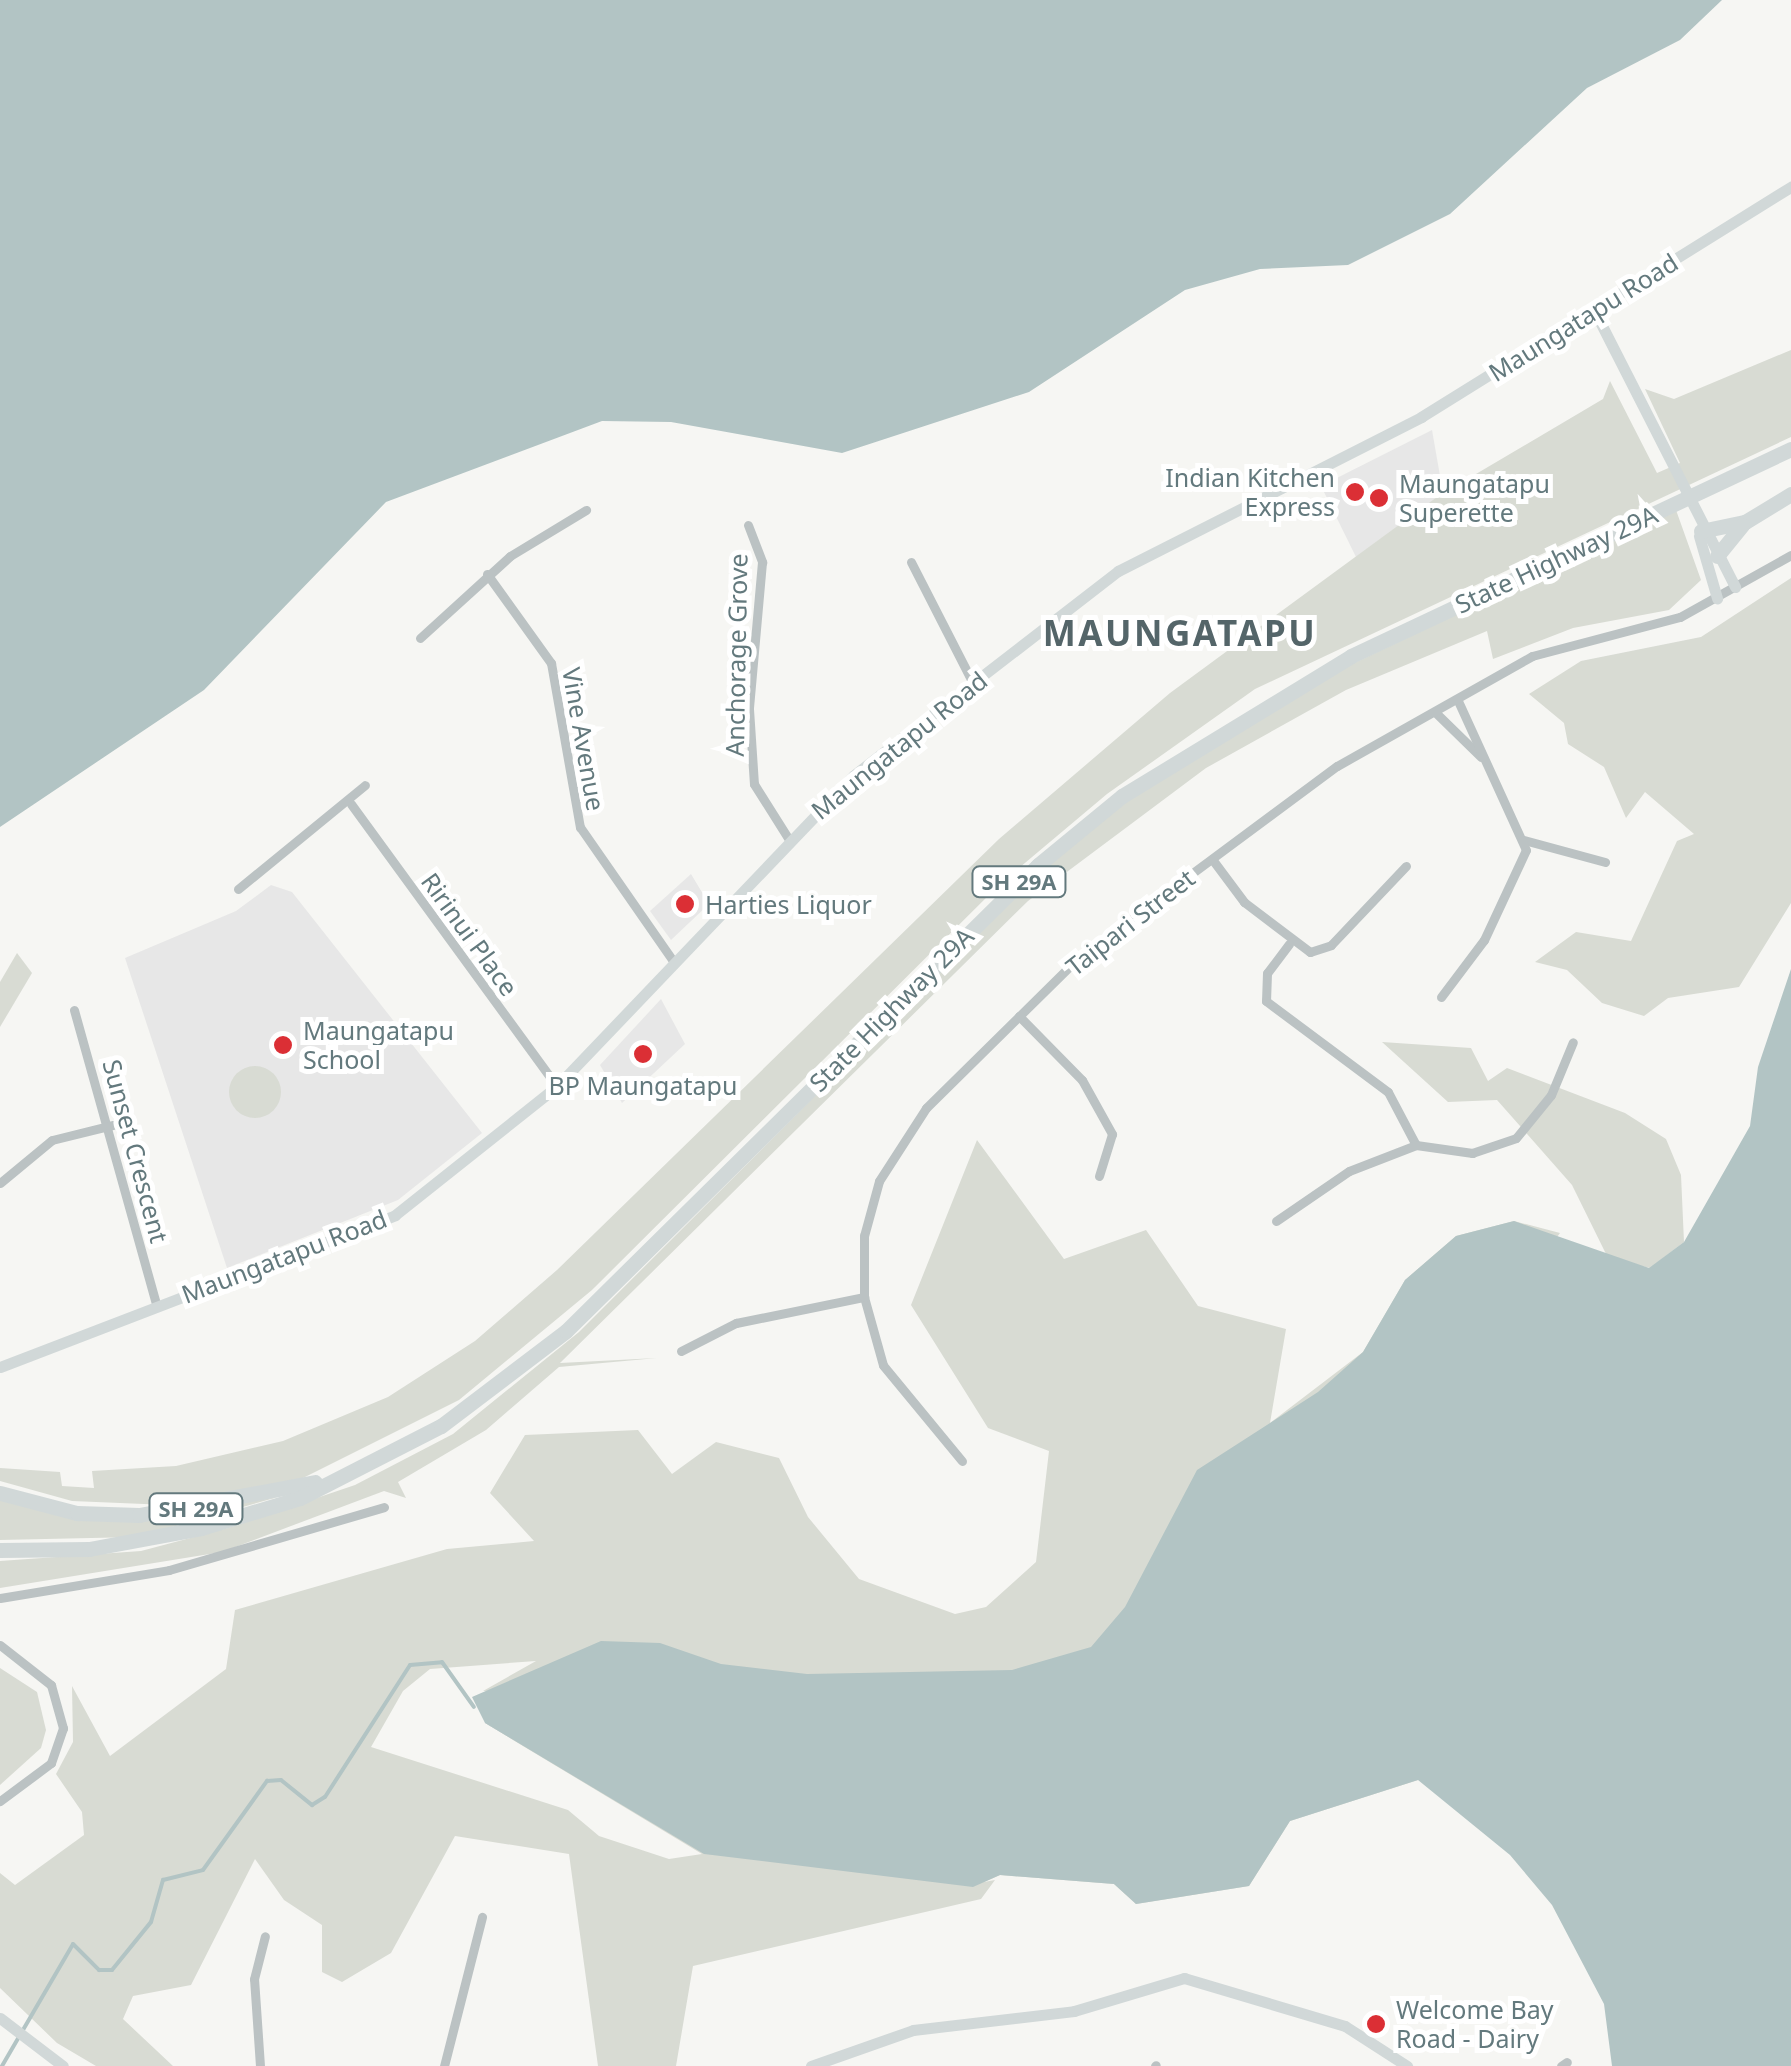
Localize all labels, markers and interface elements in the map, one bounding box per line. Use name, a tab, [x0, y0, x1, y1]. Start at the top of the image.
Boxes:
street label: Maungatapu Road	[1483, 247, 1683, 387]
place label: Indian Kitchen Express	[1165, 463, 1335, 522]
place label: Maungatapu Superette	[1399, 469, 1550, 528]
marker: Indian Kitchen Express	[1344, 481, 1366, 503]
marker: Maungatapu Superette	[1368, 487, 1390, 509]
street label: State Highway 29A	[1450, 499, 1662, 619]
street label: Anchorage Grove	[719, 553, 753, 757]
district label: MAUNGATAPU	[1043, 612, 1317, 654]
street label: Vine Avenue	[557, 665, 611, 813]
street label: Maungatapu Road	[805, 665, 993, 825]
street label: Taipari Street	[1060, 863, 1200, 981]
road number: SH 29A	[969, 865, 1069, 899]
street label: Ririnui Place	[415, 867, 525, 1001]
place label: Harties Liquor	[705, 889, 872, 919]
marker: Harties Liquor	[674, 893, 696, 915]
street label: State Highway 29A	[803, 921, 979, 1097]
place label: Maungatapu School	[303, 1016, 454, 1075]
marker: Maungatapu School	[272, 1034, 294, 1056]
marker: BP Maungatapu	[632, 1043, 654, 1065]
street label: Sunset Crescent	[97, 1056, 175, 1246]
place label: BP Maungatapu	[549, 1070, 737, 1100]
street label: Maungatapu Road	[177, 1203, 391, 1309]
road number: SH 29A	[146, 1492, 246, 1526]
place label: Welcome Bay Road - Dairy	[1396, 1995, 1553, 2054]
marker: Welcome Bay Road - Dairy	[1365, 2013, 1387, 2035]

